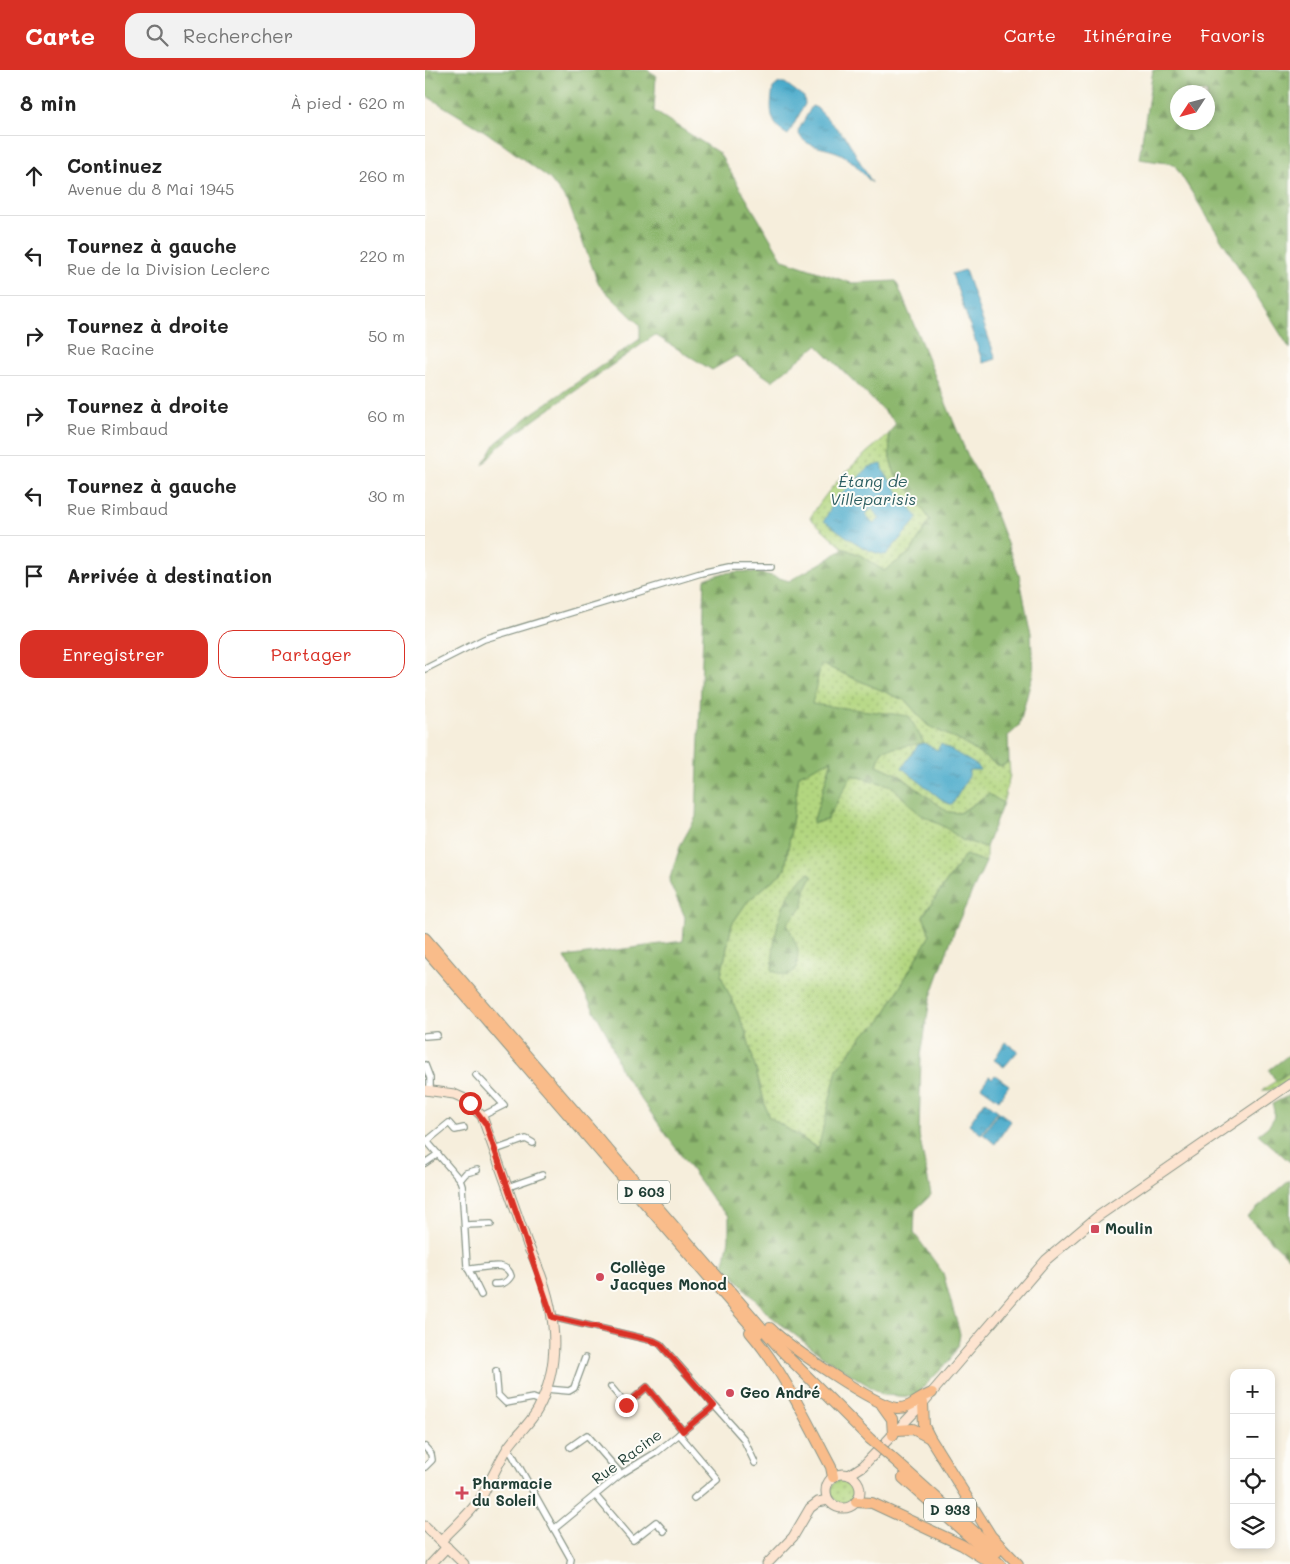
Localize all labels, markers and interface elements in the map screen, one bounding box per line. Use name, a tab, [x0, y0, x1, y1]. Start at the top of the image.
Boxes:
search box	[125, 13, 475, 58]
text: Carte	[25, 20, 95, 51]
icon: search	[143, 21, 171, 49]
text: Rechercher	[183, 23, 293, 48]
text: Carte	[1004, 23, 1056, 47]
text: Itinéraire	[1084, 23, 1172, 47]
text: Favoris	[1200, 23, 1265, 47]
north arrow	[1170, 85, 1215, 130]
text: 8 min	[20, 89, 76, 116]
text: À pied · 620 m	[290, 92, 405, 113]
text: Continuez	[67, 153, 162, 178]
icon: ahead	[20, 162, 48, 190]
text: 260 m	[359, 165, 405, 186]
text: Avenue du 8 Mai 1945	[67, 178, 234, 199]
text: Tournez à gauche	[67, 233, 236, 258]
icon: left	[20, 242, 48, 270]
text: 220 m	[359, 245, 405, 266]
text: Rue de la Division Leclerc	[67, 258, 270, 279]
text: Tournez à droite	[67, 313, 229, 338]
icon: right	[20, 322, 48, 350]
text: 50 m	[368, 325, 405, 346]
text: Rue Racine	[67, 338, 154, 359]
text: Tournez à droite	[67, 393, 229, 418]
icon: right	[20, 402, 48, 430]
text: 60 m	[368, 405, 405, 426]
text: Rue Rimbaud	[67, 418, 168, 439]
water label: Étang de Villeparisis	[830, 470, 917, 509]
text: Tournez à gauche	[67, 473, 236, 498]
icon: left	[20, 482, 48, 510]
text: 30 m	[368, 485, 405, 506]
text: Rue Rimbaud	[67, 498, 168, 519]
icon: arrive	[20, 562, 48, 590]
text: Arrivée à destination	[67, 563, 272, 588]
button: Enregistrer	[20, 630, 208, 678]
button: Partager	[218, 630, 405, 678]
route start	[459, 1092, 482, 1115]
road number: D 603	[618, 1180, 670, 1204]
place label: Moulin	[1105, 1218, 1153, 1238]
marker: Moulin	[1089, 1223, 1101, 1235]
place label: Collège Jacques Monod	[610, 1257, 727, 1294]
marker: Collège Jacques Monod	[594, 1271, 606, 1283]
map controls	[1230, 1369, 1275, 1549]
button: +	[1230, 1369, 1275, 1414]
place label: Geo André	[740, 1382, 820, 1402]
marker: Geo André	[724, 1387, 736, 1399]
route end	[615, 1394, 638, 1417]
button: −	[1230, 1414, 1275, 1459]
street label: Rue Racine	[587, 1424, 665, 1488]
button: locate	[1230, 1459, 1275, 1504]
place label: Pharmacie du Soleil	[472, 1473, 552, 1510]
marker: Pharmacie du Soleil	[456, 1487, 468, 1499]
road number: D 933	[924, 1498, 976, 1522]
button: layers	[1230, 1504, 1275, 1549]

